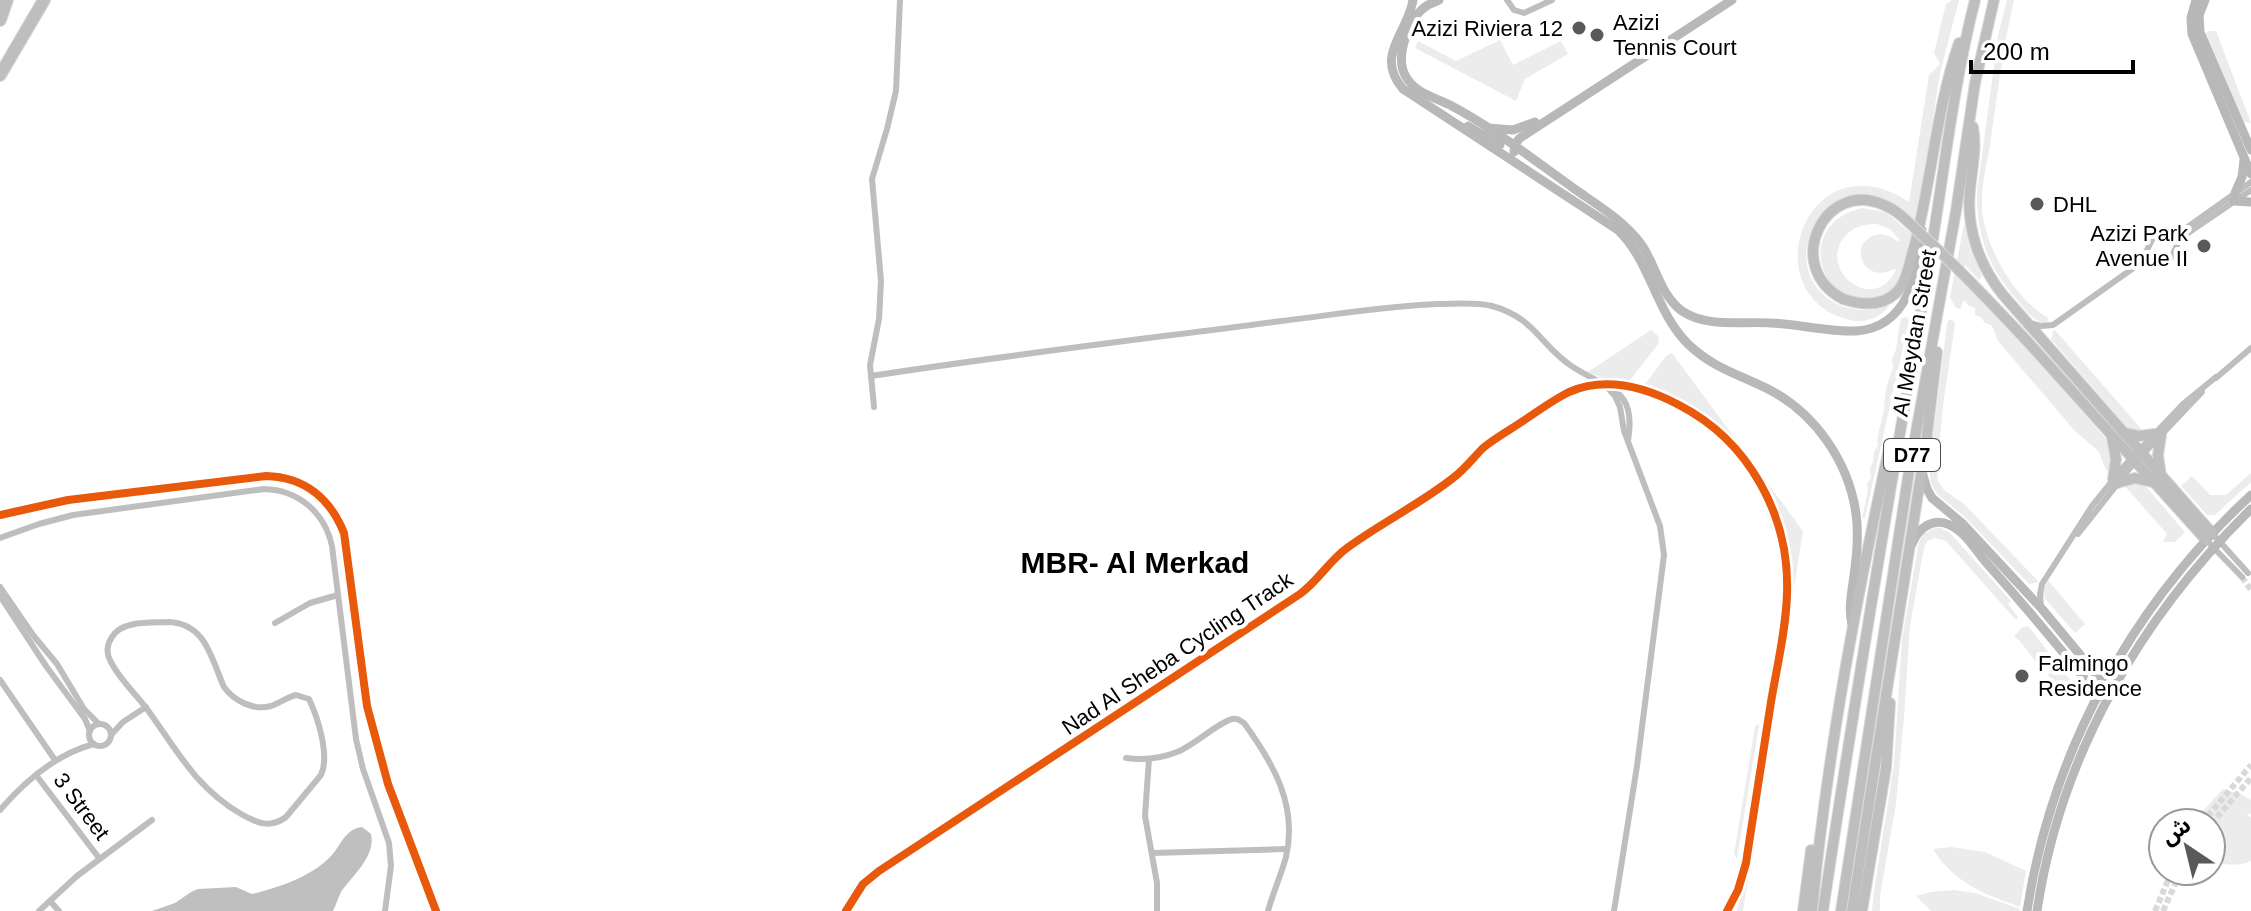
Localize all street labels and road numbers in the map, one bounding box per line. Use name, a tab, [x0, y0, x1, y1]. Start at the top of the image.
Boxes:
street label: Al Meydan Street	[1888, 248, 1941, 418]
road number: D77	[1884, 439, 1940, 471]
street label: Nad Al Sheba Cycling Track	[1057, 566, 1298, 740]
street label: 3 Street	[48, 768, 115, 845]

